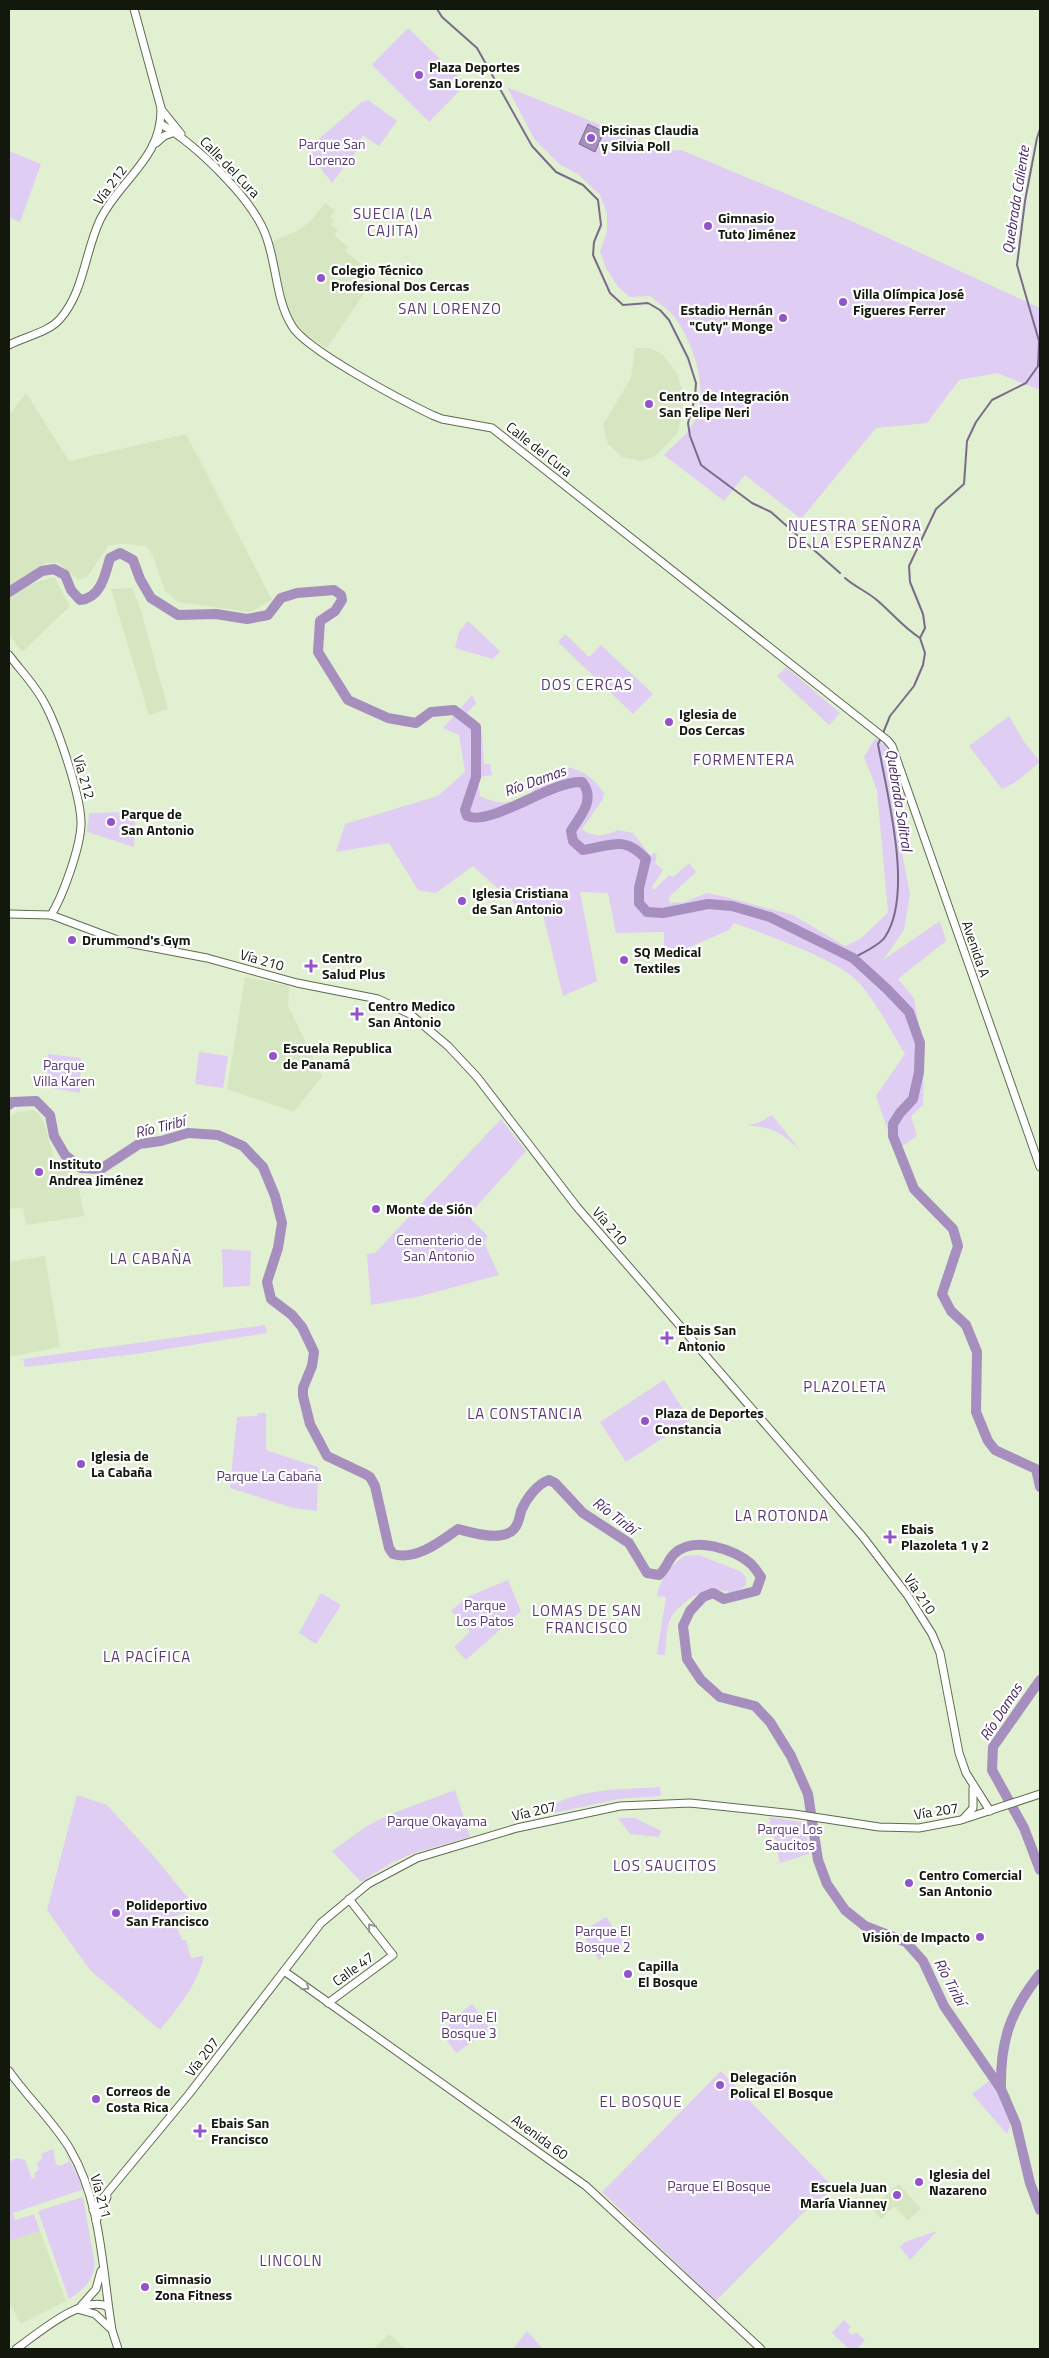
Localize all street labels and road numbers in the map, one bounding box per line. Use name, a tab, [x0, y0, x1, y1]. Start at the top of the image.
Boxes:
street label: Calle del Cura	[195, 131, 265, 202]
street label: Vía 212	[88, 160, 131, 209]
street label: Calle del Cura	[502, 416, 577, 481]
street label: Vía 212	[68, 752, 101, 801]
street label: Avenida A	[957, 918, 996, 980]
street label: Vía 210	[238, 943, 287, 976]
street label: Vía 210	[588, 1202, 633, 1250]
street label: Vía 210	[899, 1569, 942, 1618]
street label: Vía 207	[510, 1795, 558, 1826]
street label: Vía 207	[912, 1797, 960, 1824]
street label: Calle 47	[328, 1946, 378, 1991]
street label: Vía 207	[180, 2033, 224, 2081]
street label: Avenida 60	[508, 2109, 573, 2164]
street label: Vía 211	[86, 2172, 117, 2220]

